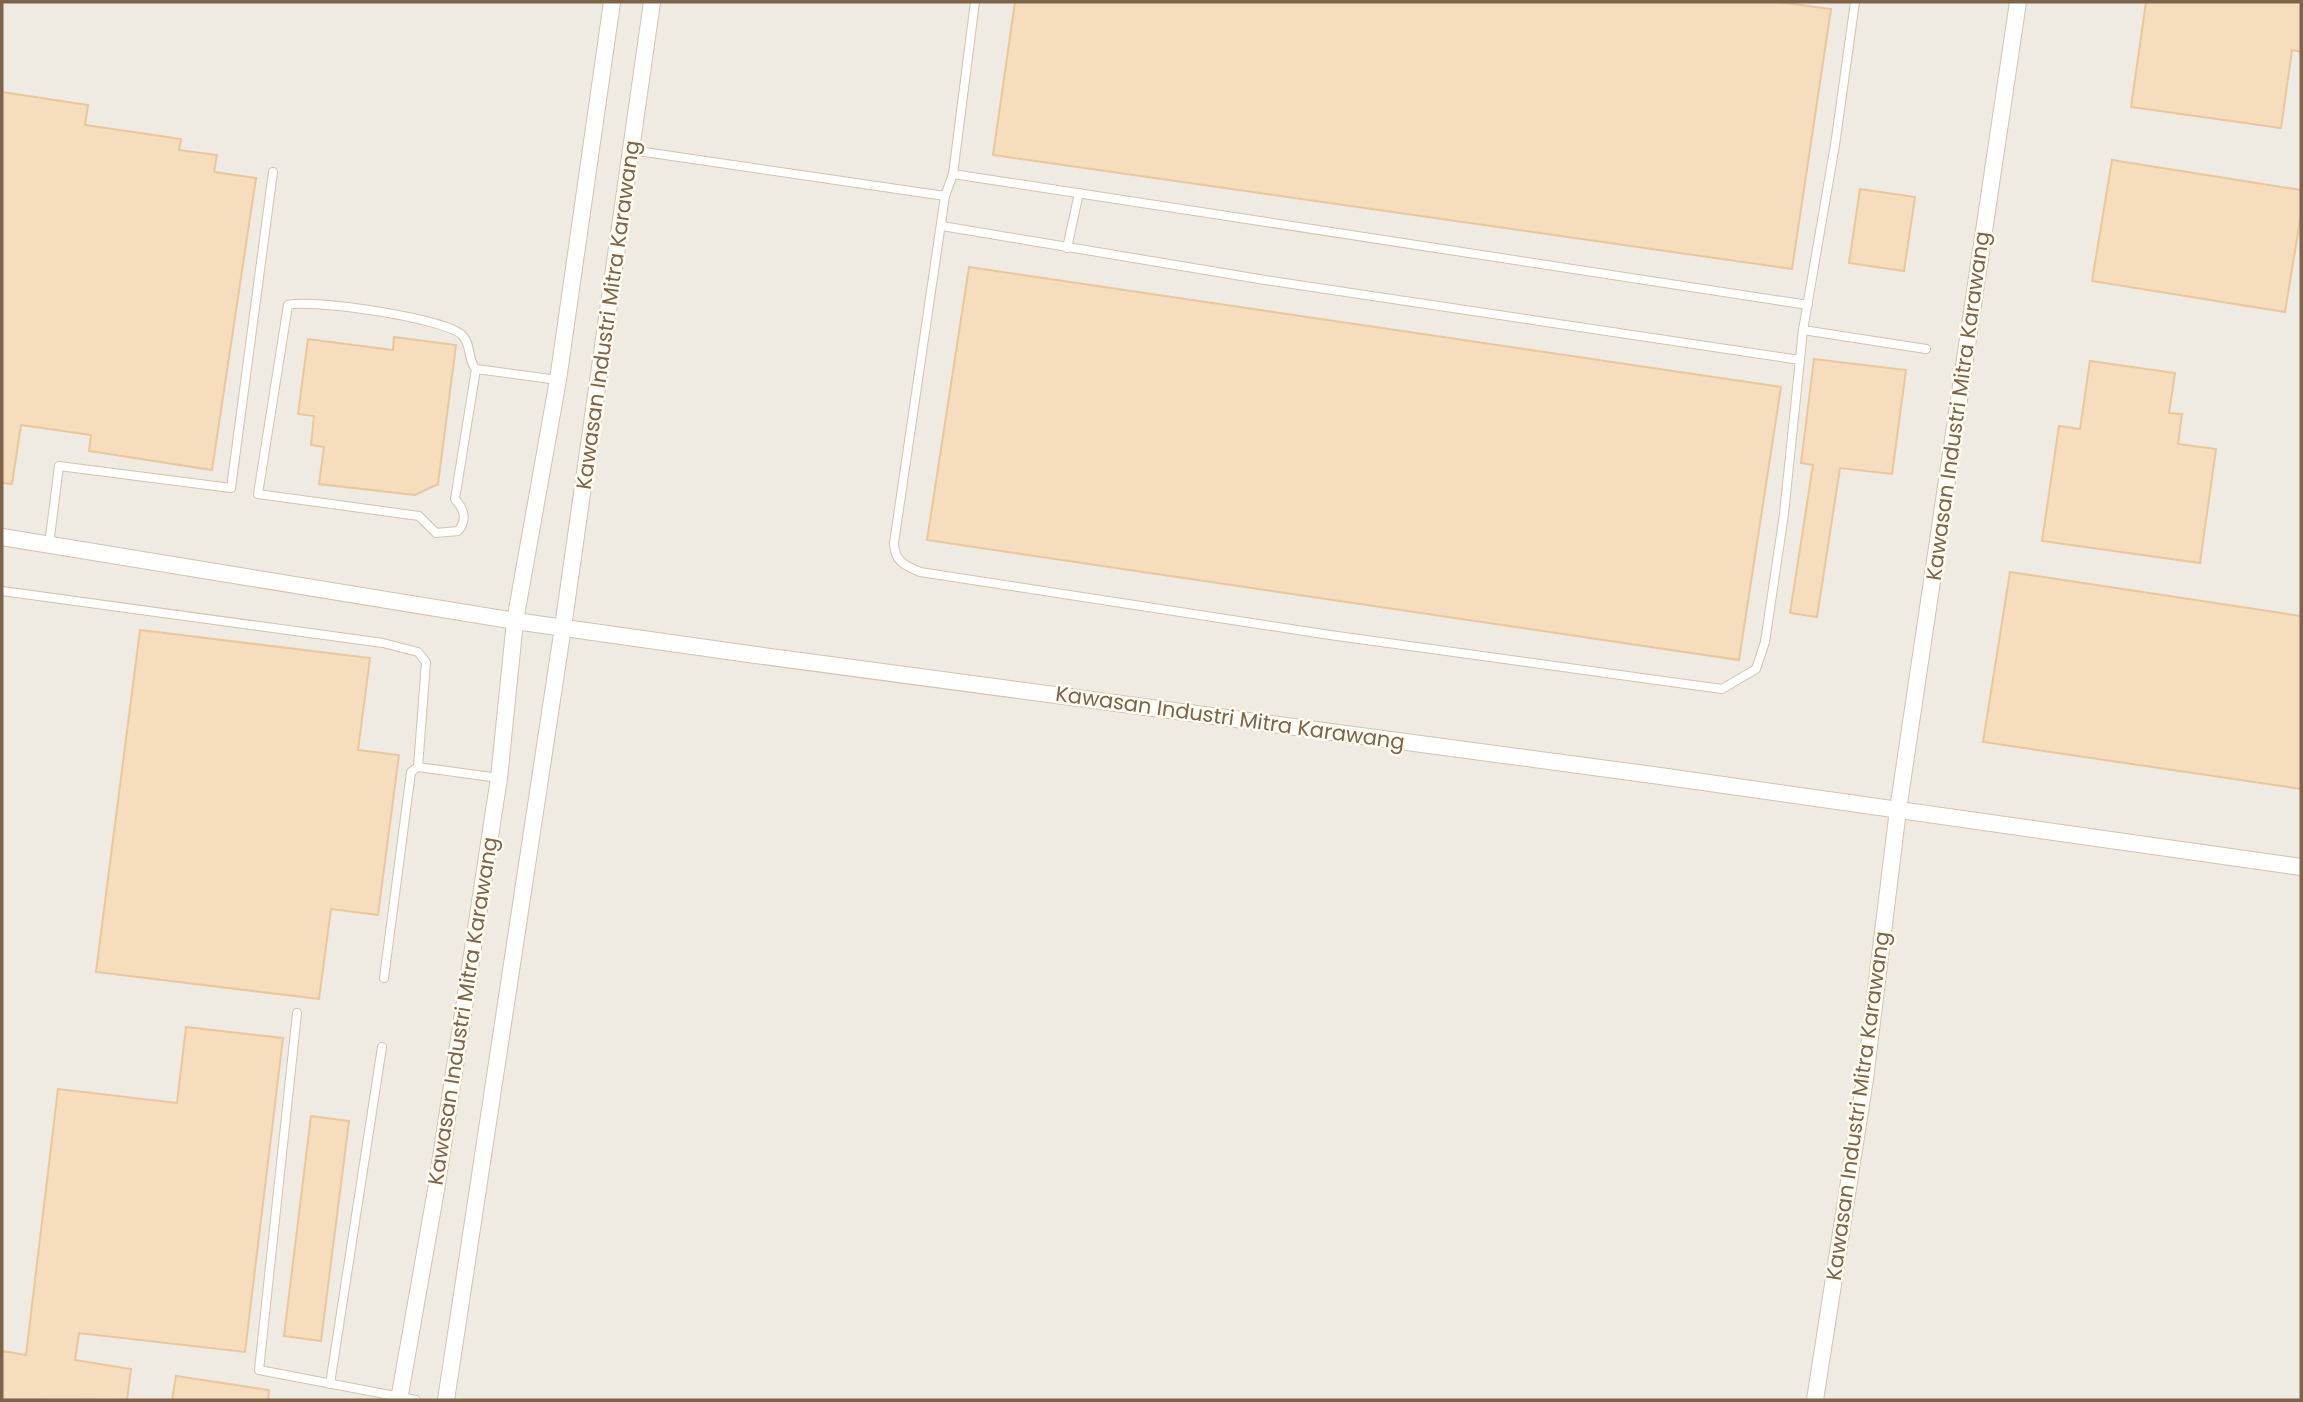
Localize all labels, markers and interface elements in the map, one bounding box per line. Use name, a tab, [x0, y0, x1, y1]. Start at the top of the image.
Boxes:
street label: Kawasan Industri Mitra Karawang	[569, 139, 646, 491]
street label: Kawasan Industri Mitra Karawang	[1919, 230, 1996, 582]
street label: Kawasan Industri Mitra Karawang	[1054, 679, 1406, 756]
street label: Kawasan Industri Mitra Karawang	[421, 835, 504, 1187]
street label: Kawasan Industri Mitra Karawang	[1819, 930, 1896, 1282]

